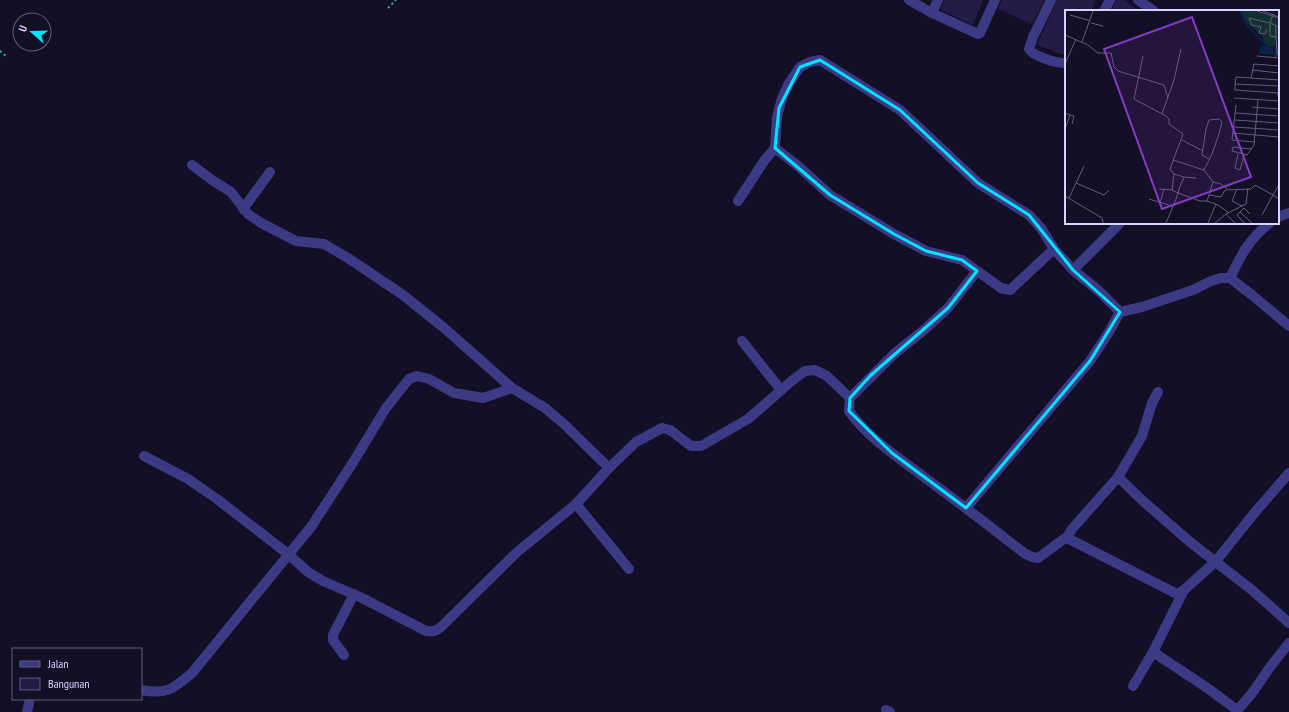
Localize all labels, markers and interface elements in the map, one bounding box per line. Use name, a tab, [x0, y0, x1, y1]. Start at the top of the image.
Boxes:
inset map	[1065, 10, 1279, 224]
north arrow	[12, 12, 52, 52]
text: U	[15, 23, 30, 34]
legend	[12, 648, 142, 700]
text: Jalan	[47, 656, 69, 671]
text: Bangunan	[48, 676, 89, 691]

